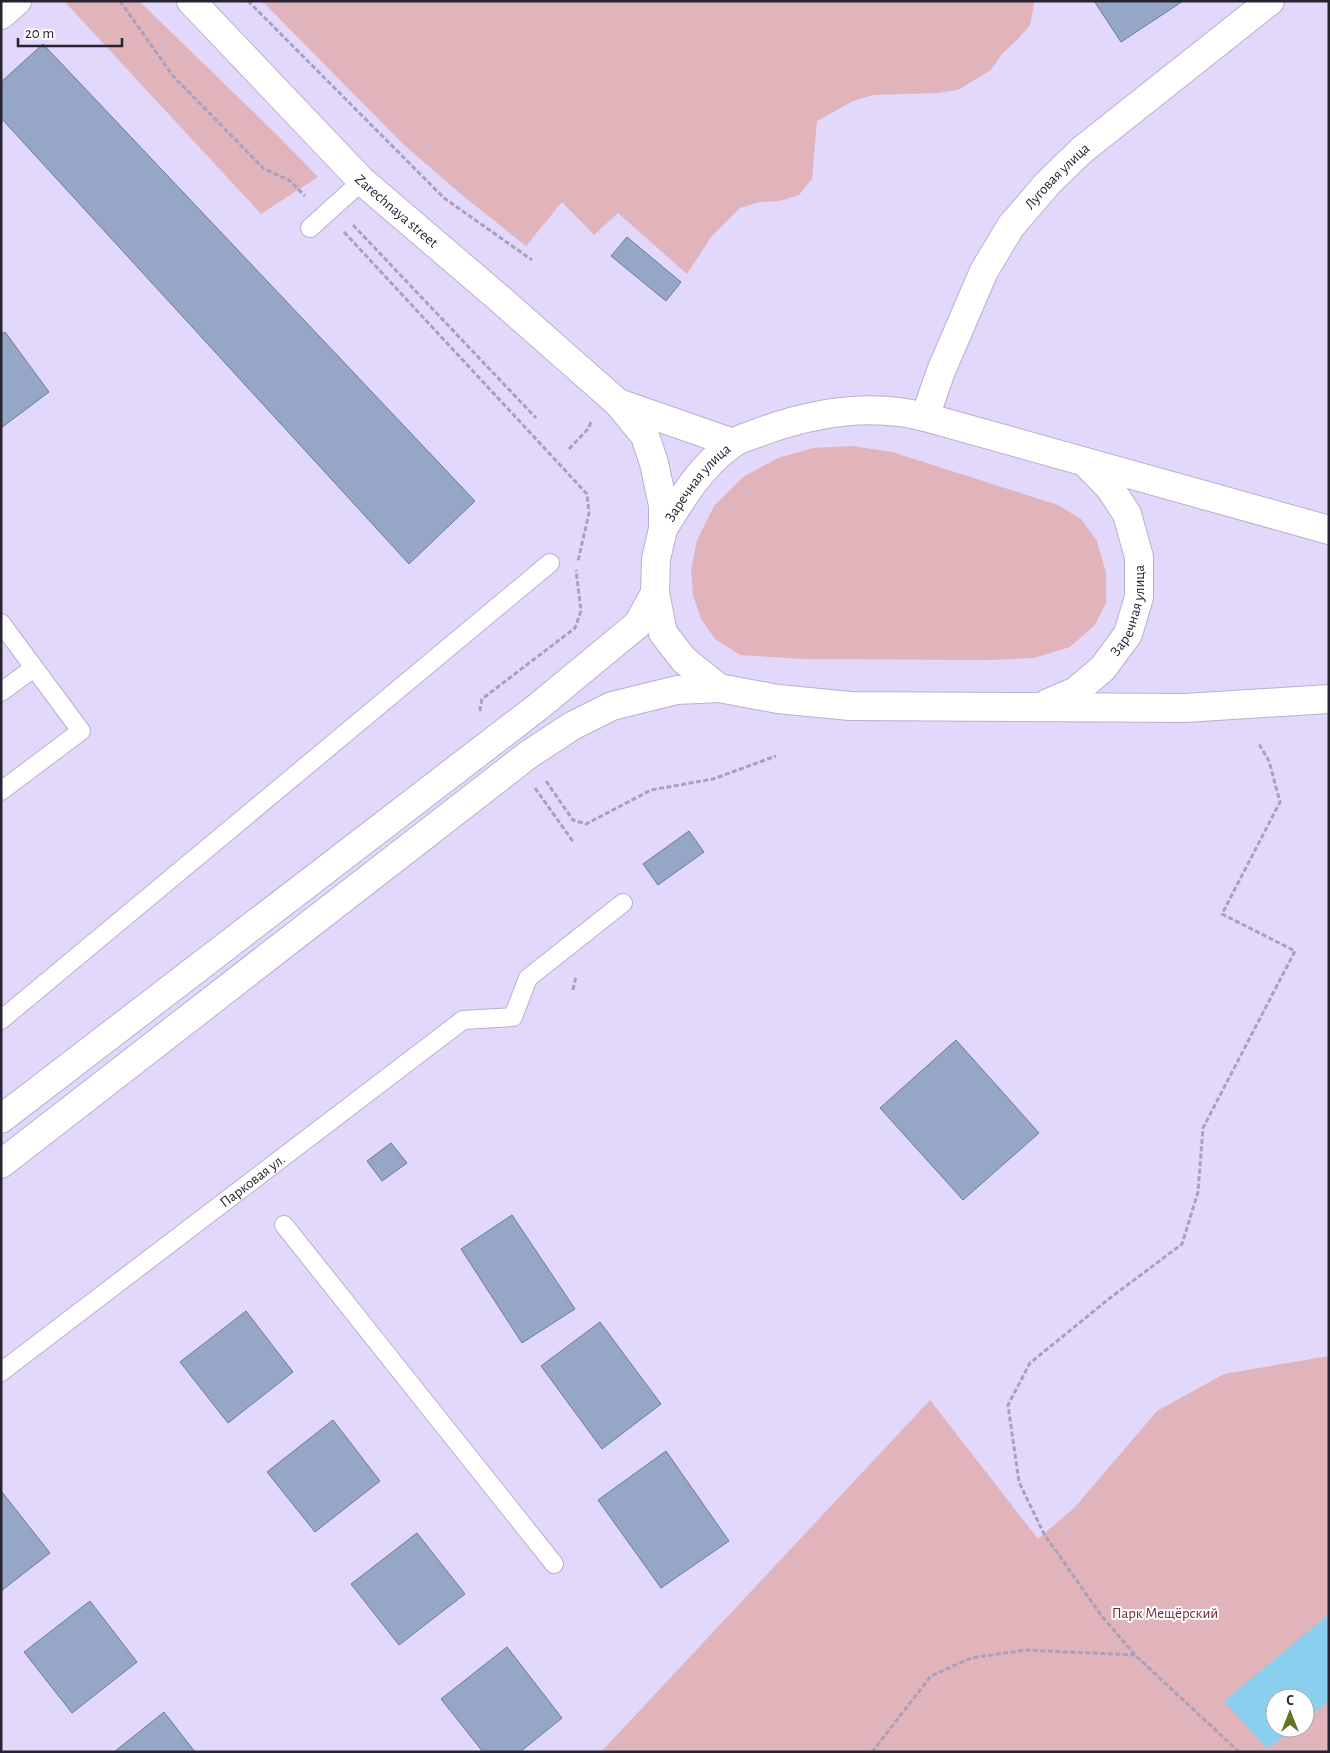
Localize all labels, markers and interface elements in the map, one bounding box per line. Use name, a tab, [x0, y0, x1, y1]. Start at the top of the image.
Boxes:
scale bar	[18, 15, 121, 47]
text: 20 m	[25, 26, 54, 41]
street label: Луговая улица	[1022, 140, 1092, 212]
street label: Zarechnaya street	[352, 172, 441, 251]
street label: Заречная улица	[662, 441, 734, 525]
street label: Заречная улица	[1108, 565, 1148, 659]
street label: Парковая ул.	[217, 1151, 288, 1210]
park label: Парк Мещёрский	[1112, 1606, 1218, 1621]
north arrow	[1265, 1688, 1315, 1738]
text: С	[1286, 1694, 1294, 1708]

